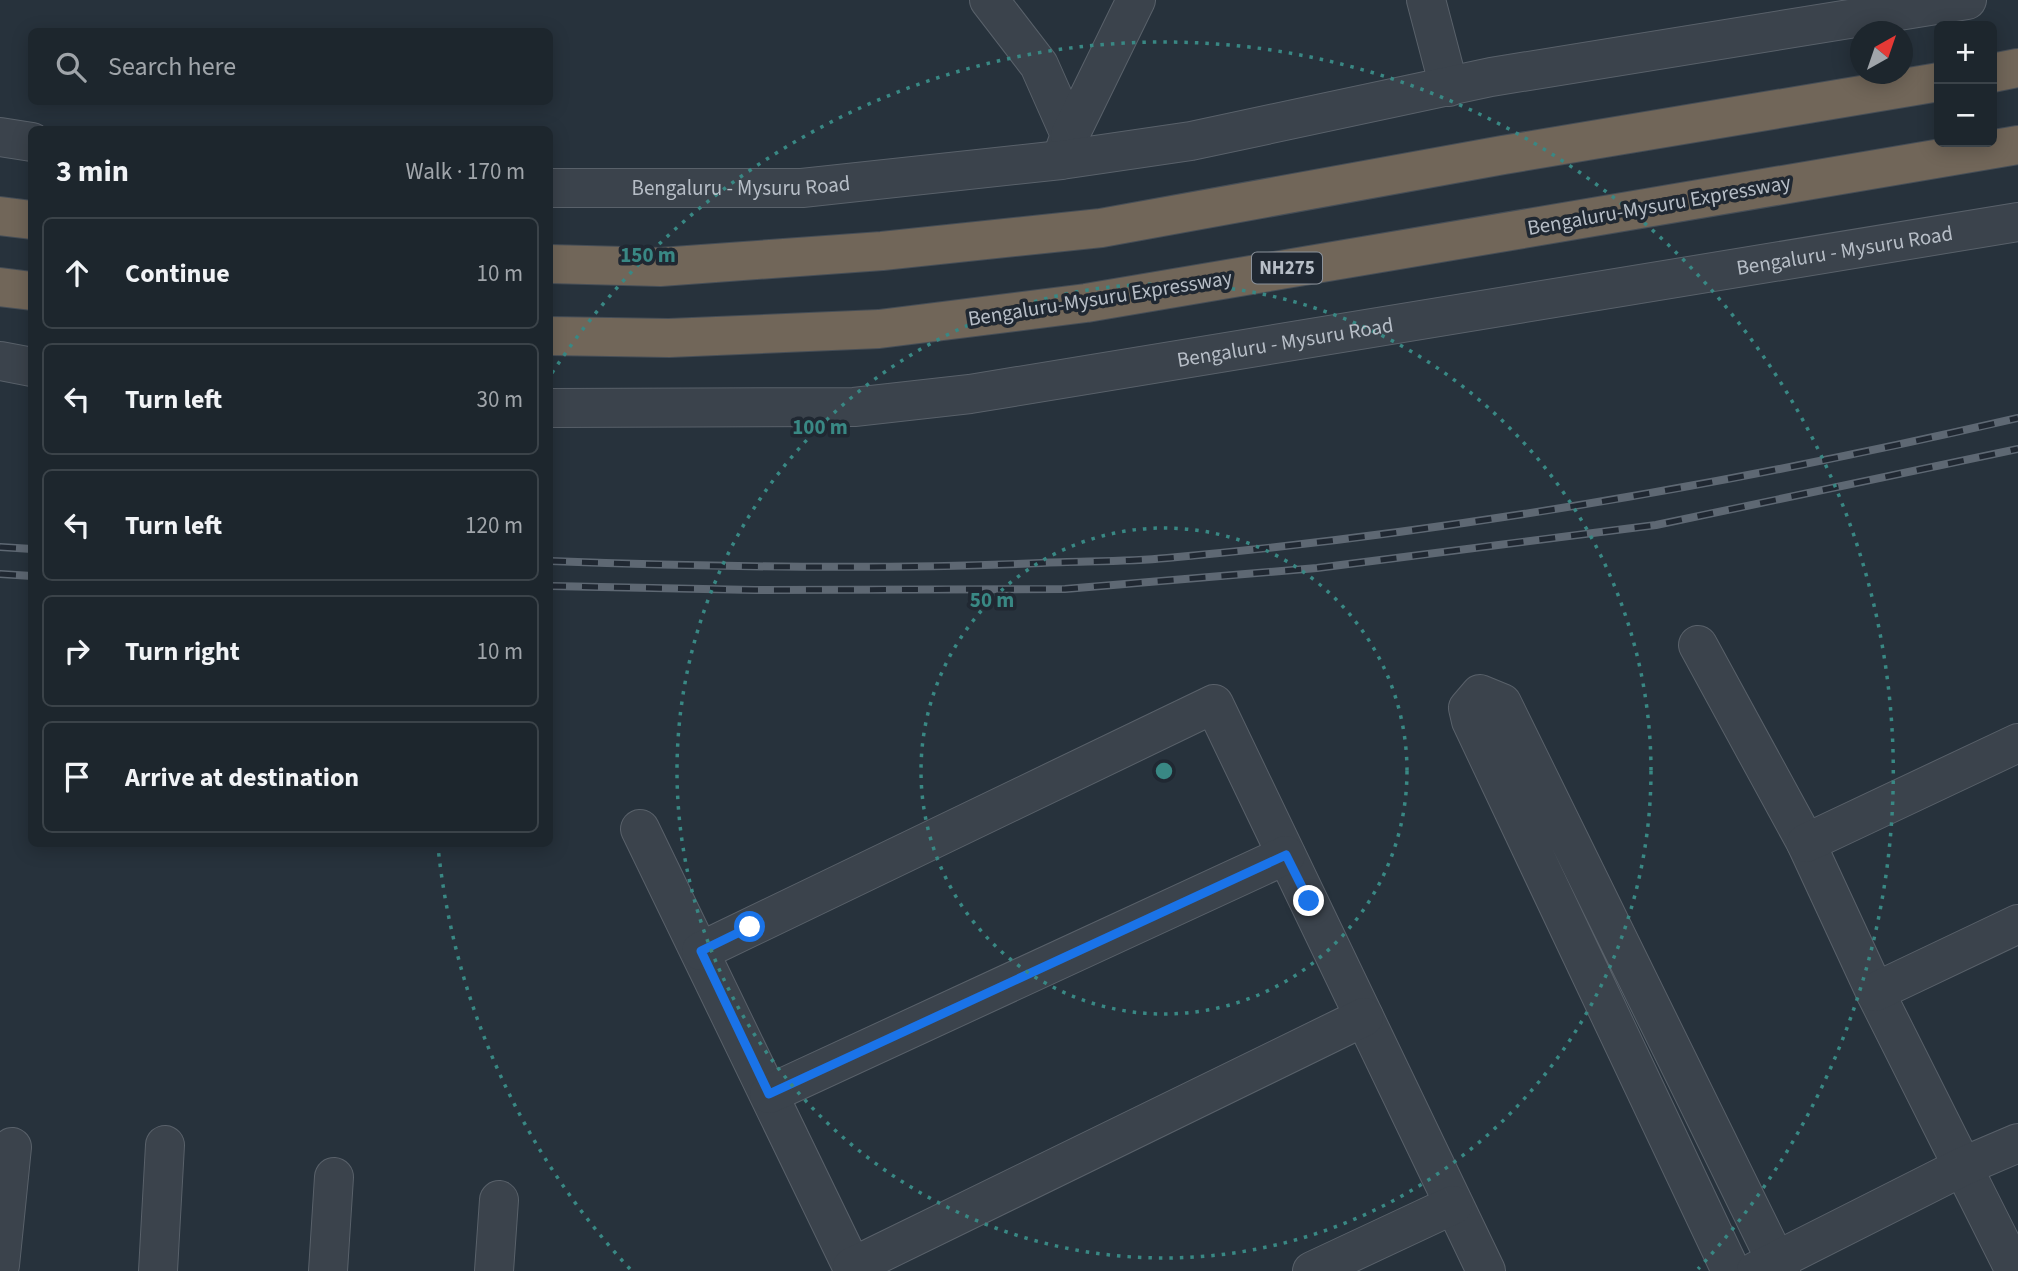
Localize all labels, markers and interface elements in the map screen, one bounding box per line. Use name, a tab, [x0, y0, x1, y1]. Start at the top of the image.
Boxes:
north arrow	[1850, 21, 1913, 84]
map controls	[1934, 21, 1997, 147]
button: +	[1934, 21, 1997, 84]
search box	[28, 28, 553, 105]
icon: search	[52, 48, 90, 86]
text: Search here	[108, 48, 236, 85]
button: −	[1934, 84, 1997, 147]
text: 3 min	[56, 150, 129, 193]
text: Walk · 170 m	[406, 155, 525, 188]
street label: Bengaluru-Mysuru Expressway	[1525, 167, 1793, 243]
street label: Bengaluru - Mysuru Road	[632, 168, 852, 203]
street label: Bengaluru - Mysuru Road	[1734, 218, 1955, 283]
text: 150 m	[620, 240, 676, 270]
road number: NH275	[1252, 252, 1322, 284]
icon: ahead	[58, 254, 96, 292]
text: Continue	[125, 255, 230, 292]
text: 10 m	[476, 257, 523, 290]
street label: Bengaluru-Mysuru Expressway	[966, 262, 1234, 334]
street label: Bengaluru - Mysuru Road	[1175, 310, 1396, 375]
icon: left	[58, 380, 96, 418]
text: Turn left	[125, 381, 222, 418]
text: 30 m	[476, 383, 523, 416]
text: 100 m	[792, 412, 848, 442]
icon: left	[58, 506, 96, 544]
text: Turn left	[125, 507, 222, 544]
text: 120 m	[465, 509, 523, 542]
text: 50 m	[970, 585, 1014, 615]
icon: right	[58, 632, 96, 670]
text: Turn right	[125, 633, 240, 670]
text: 10 m	[476, 635, 523, 668]
icon: arrive	[58, 758, 96, 796]
text: Arrive at destination	[125, 759, 359, 796]
centre of rings	[1152, 759, 1176, 783]
route end	[1293, 885, 1324, 916]
route start	[734, 911, 765, 942]

